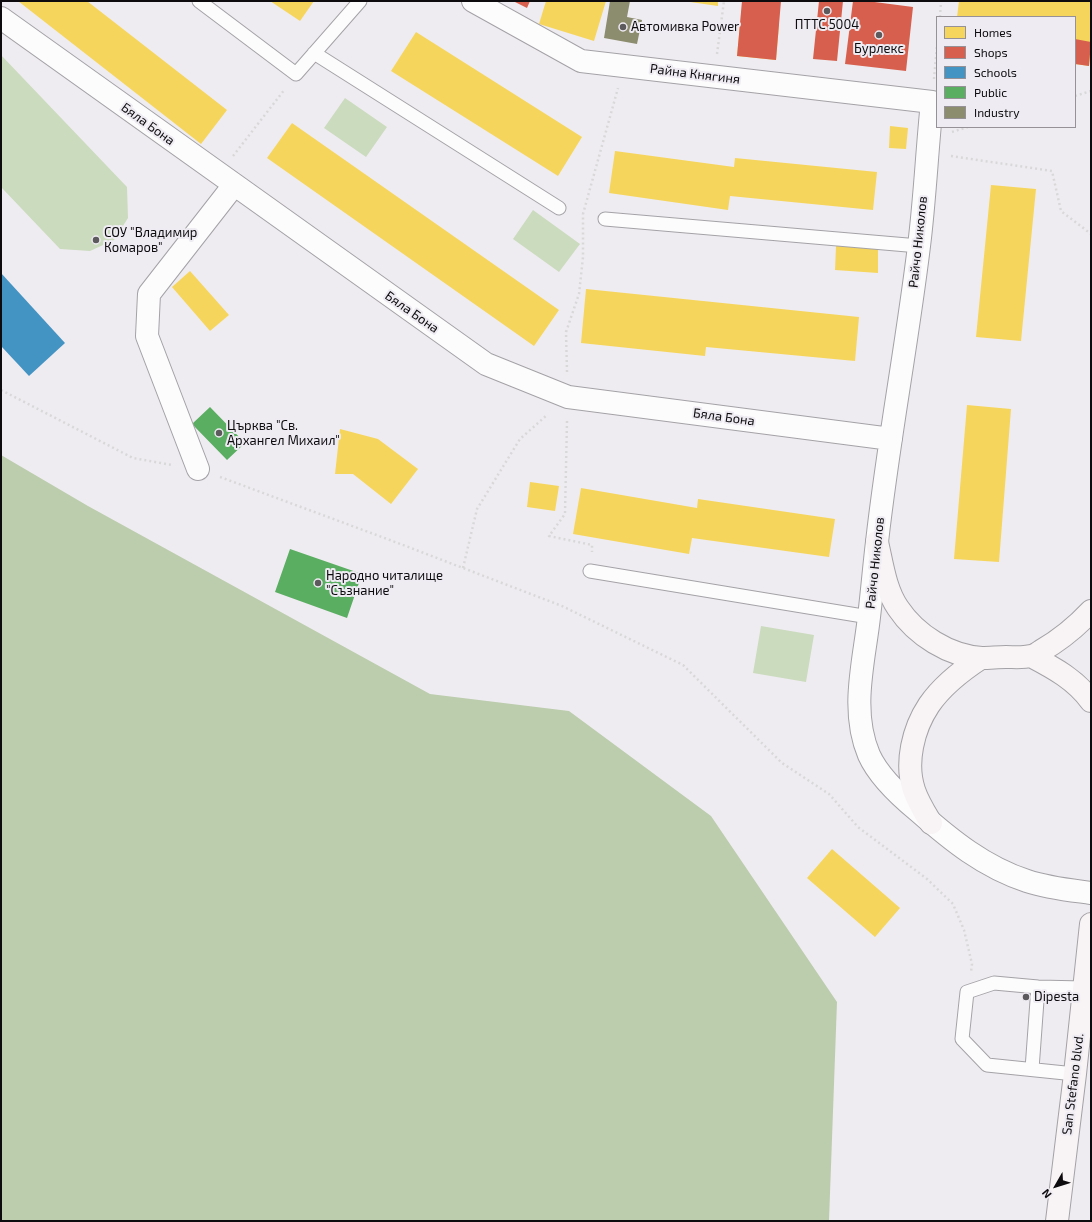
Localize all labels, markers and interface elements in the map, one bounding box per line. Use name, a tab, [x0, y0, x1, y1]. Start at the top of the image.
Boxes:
marker: ПТТС 5004	[822, 6, 832, 16]
legend	[936, 16, 1076, 128]
place label: ПТТС 5004	[795, 17, 859, 33]
place label: Автомивка Power	[631, 19, 739, 35]
marker: Автомивка Power	[618, 22, 628, 32]
text: Homes	[974, 25, 1012, 39]
marker: Бурлекс	[874, 30, 884, 40]
place label: Бурлекс	[854, 41, 904, 57]
text: Shops	[974, 45, 1008, 59]
street label: Райна Княгиня	[649, 61, 741, 87]
text: Schools	[974, 65, 1017, 79]
text: Public	[974, 85, 1007, 99]
street label: Бяла Бона	[118, 99, 178, 149]
text: Industry	[974, 105, 1020, 119]
street label: Райчо Николов	[905, 195, 931, 289]
place label: СОУ "Владимир Комаров"	[104, 225, 197, 256]
marker: СОУ "Владимир Комаров"	[91, 235, 101, 245]
street label: Бяла Бона	[382, 288, 442, 336]
street label: Бяла Бона	[692, 405, 756, 429]
place label: Църква "Св. Архангел Михаил"	[227, 418, 340, 449]
marker: Църква "Св. Архангел Михаил"	[214, 428, 224, 438]
street label: Райчо Николов	[862, 516, 888, 610]
place label: Народно читалище "Съзнание"	[326, 568, 443, 599]
marker: Народно читалище "Съзнание"	[313, 578, 323, 588]
place label: Dipesta	[1034, 989, 1079, 1005]
marker: Dipesta	[1021, 992, 1031, 1002]
street label: San Stefano blvd.	[1059, 1032, 1087, 1136]
north arrow	[1036, 1166, 1076, 1206]
text: N	[1039, 1187, 1054, 1201]

